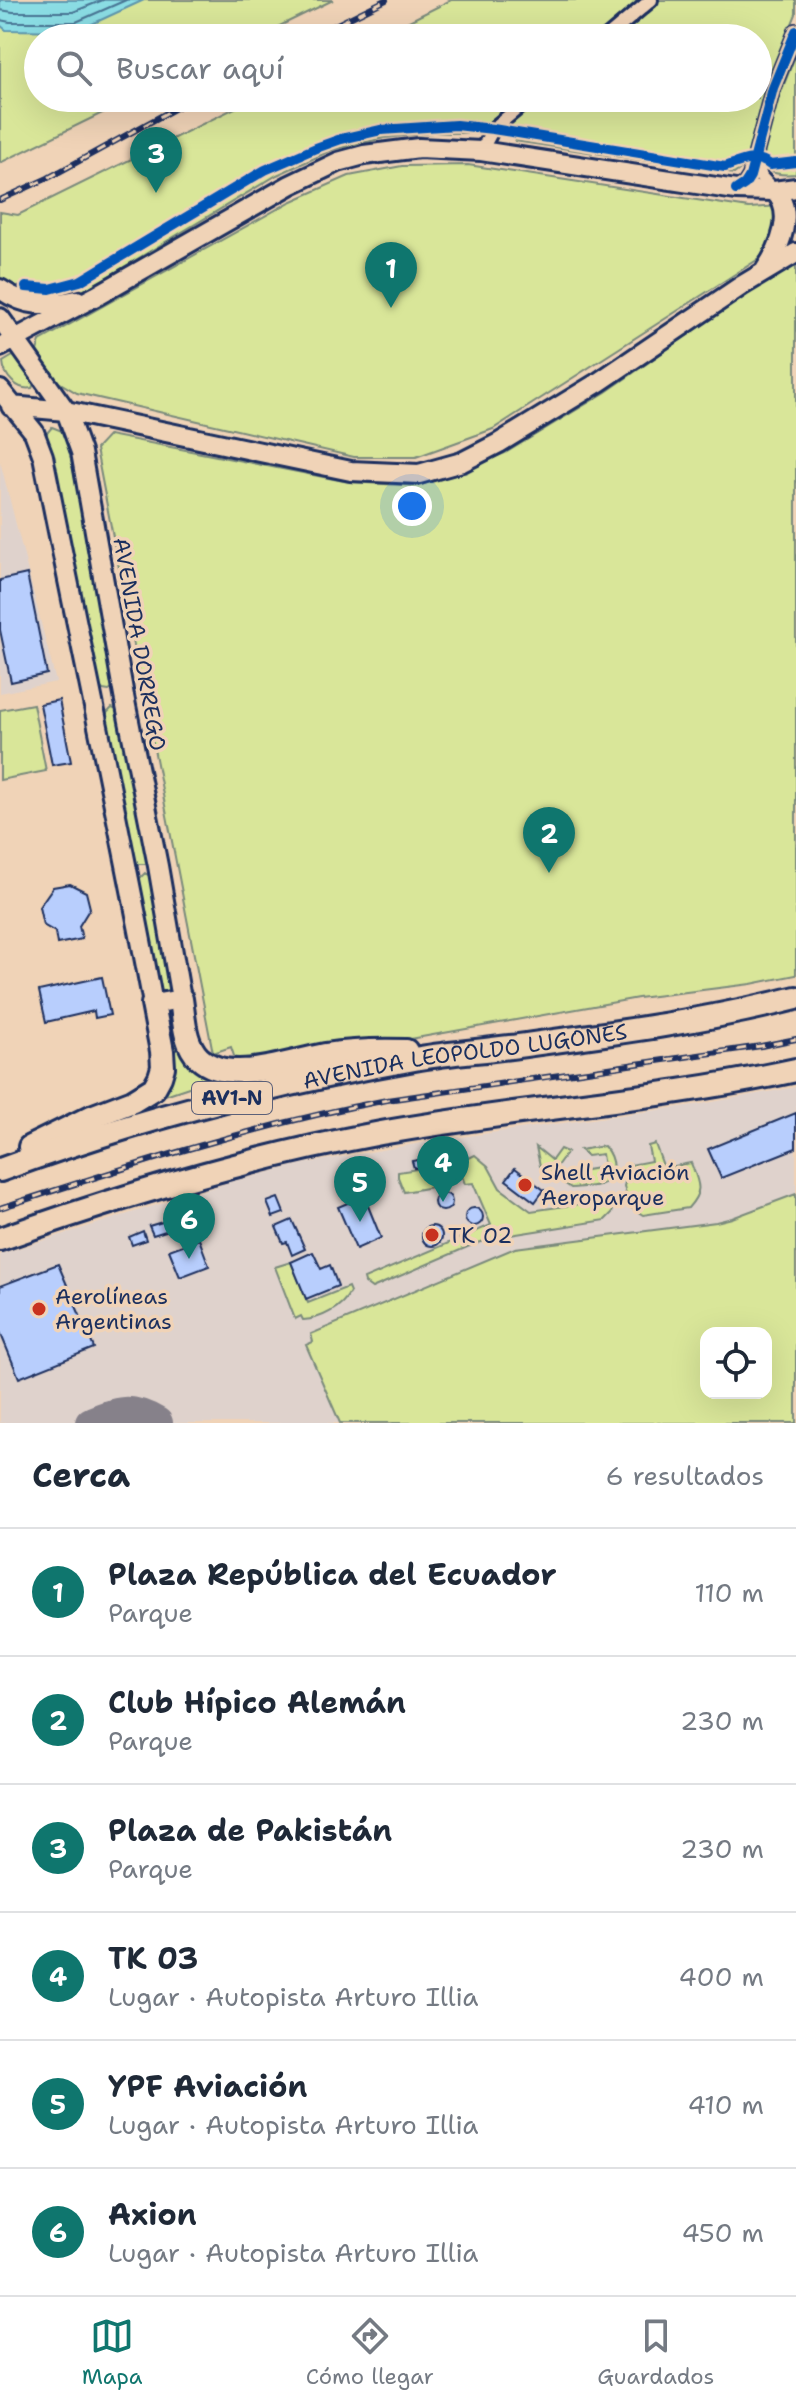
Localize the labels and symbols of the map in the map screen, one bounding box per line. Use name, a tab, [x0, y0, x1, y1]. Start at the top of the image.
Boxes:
pin: 3	[130, 127, 182, 193]
pin: 1	[365, 242, 417, 308]
your location	[392, 486, 432, 526]
street label: AVENIDA DORREGO	[106, 535, 173, 753]
pin: 2	[523, 807, 575, 873]
street label: AVENIDA LEOPOLDO LUGONES	[300, 1017, 629, 1096]
road number: AV1-N	[192, 1082, 272, 1114]
pin: 4	[417, 1136, 469, 1202]
pin: 5	[334, 1156, 386, 1222]
place label: Shell Aviación Aeroparque	[541, 1158, 689, 1212]
marker: Shell Aviación Aeroparque	[516, 1176, 534, 1194]
pin: 6	[163, 1193, 215, 1259]
place label: TK 02	[448, 1221, 512, 1250]
marker: TK 02	[423, 1226, 441, 1244]
place label: Aerolíneas Argentinas	[55, 1282, 172, 1336]
marker: Aerolíneas Argentinas	[30, 1300, 48, 1318]

